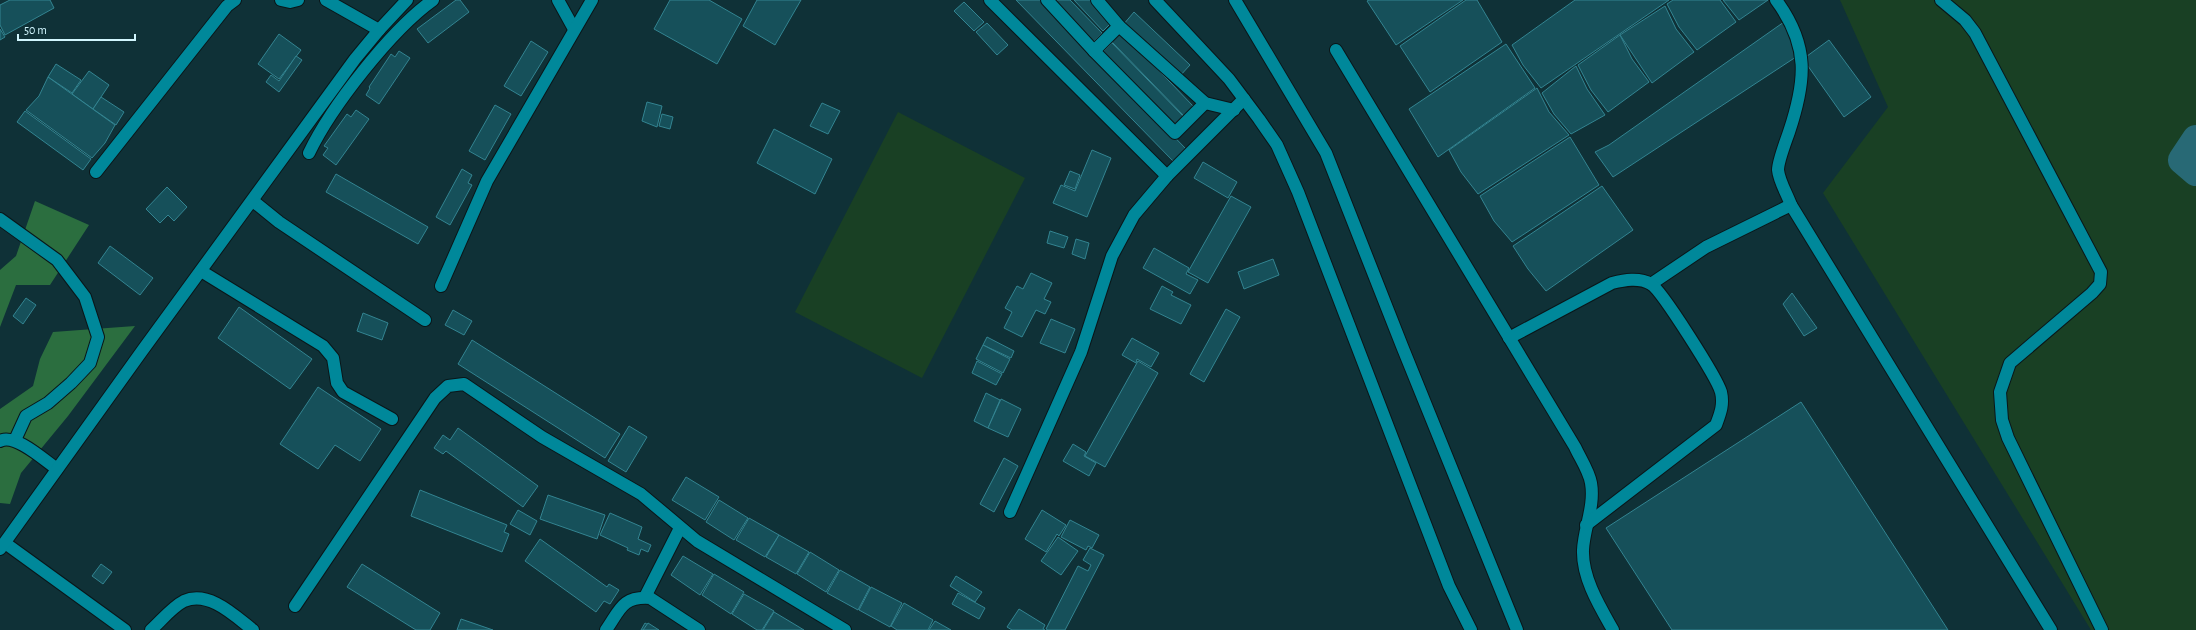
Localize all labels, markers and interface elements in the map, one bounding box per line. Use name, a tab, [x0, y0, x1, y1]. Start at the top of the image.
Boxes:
scale bar	[18, 16, 135, 42]
text: 50 m	[24, 24, 47, 36]

